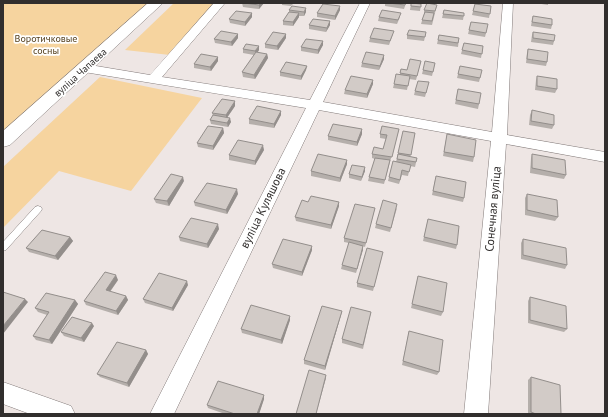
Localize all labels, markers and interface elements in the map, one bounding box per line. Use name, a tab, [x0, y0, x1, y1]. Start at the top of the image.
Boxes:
park label: Воротичковые сосны	[15, 32, 77, 57]
street label: вуліца Чапаева	[51, 45, 109, 100]
street label: вуліца Куляшова	[237, 165, 289, 251]
street label: Сонечная вуліца	[481, 165, 504, 252]

